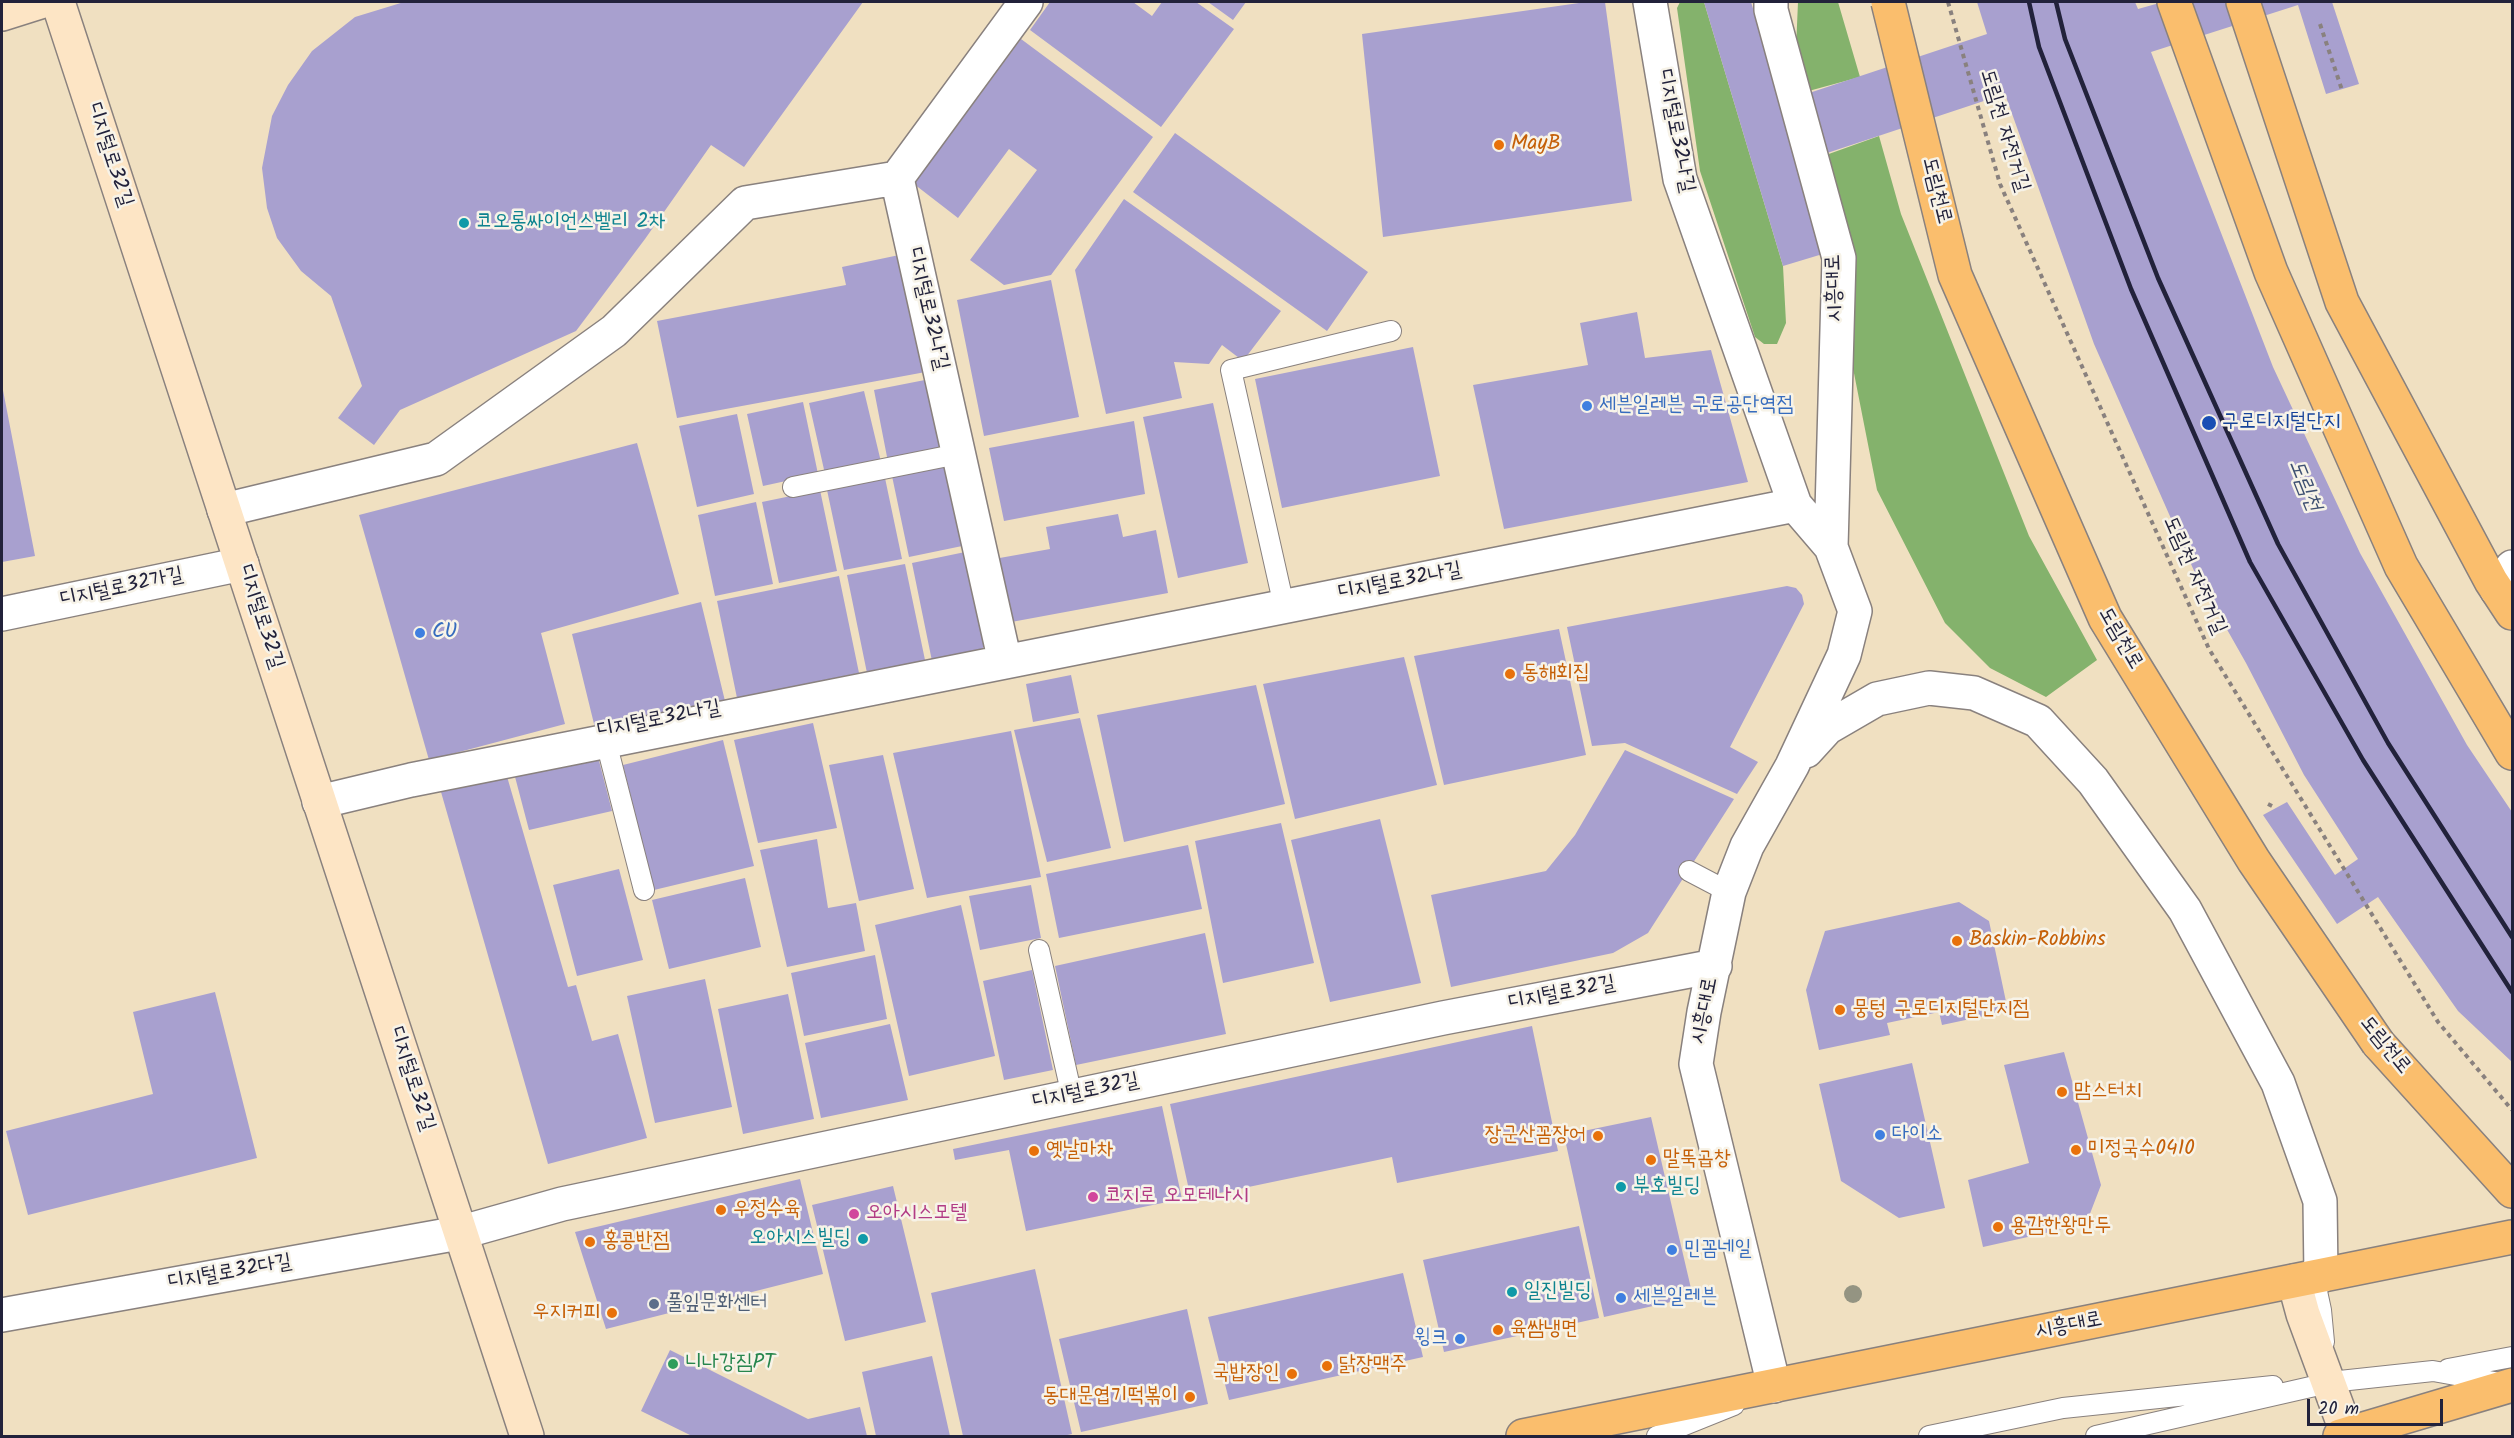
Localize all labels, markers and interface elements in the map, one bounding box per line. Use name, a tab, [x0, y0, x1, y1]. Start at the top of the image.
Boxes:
street label: 디지털로32나길	[1650, 67, 1698, 195]
street label: 도림천 자전거길	[1972, 67, 2034, 195]
street label: 디지털로32길	[79, 99, 137, 211]
place label: MayB	[1511, 132, 1561, 158]
marker: MayB	[1492, 138, 1506, 152]
street label: 도림천로	[1915, 155, 1955, 227]
place label: 코오롱싸이언스벨리 2차	[476, 210, 666, 236]
marker: 코오롱싸이언스벨리 2차	[457, 216, 471, 230]
street label: 디지털로32나길	[900, 245, 952, 373]
street label: 시흥대로	[1822, 254, 1850, 322]
place label: 세븐일레븐 구로공단역점	[1599, 393, 1793, 419]
marker: 세븐일레븐 구로공단역점	[1580, 399, 1594, 413]
place label: 구로디지털단지	[2222, 410, 2340, 436]
marker: 구로디지털단지	[2200, 414, 2218, 432]
water label: 도림천	[2281, 456, 2325, 516]
street label: 도림천 자전거길	[2156, 513, 2230, 639]
street label: 디지털로32나길	[1336, 559, 1464, 607]
street label: 디지털로32길	[230, 561, 288, 673]
street label: 디지털로32가길	[58, 564, 186, 614]
street label: 도림천로	[2091, 603, 2147, 675]
place label: CU	[432, 620, 457, 646]
marker: CU	[413, 626, 427, 640]
place label: 동해회집	[1522, 661, 1590, 687]
marker: 동해회집	[1503, 667, 1517, 681]
street label: 디지털로32나길	[595, 697, 723, 745]
place label: Baskin-Robbins	[1969, 928, 2106, 954]
marker: Baskin-Robbins	[1950, 934, 1964, 948]
street label: 디지털로32길	[1506, 972, 1618, 1018]
street label: 시흥대로	[1687, 975, 1725, 1047]
place label: 뭉텅 구로디지털단지점	[1852, 997, 2029, 1023]
marker: 뭉텅 구로디지털단지점	[1833, 1003, 1847, 1017]
street label: 도림천로	[2353, 1012, 2415, 1080]
street label: 디지털로32길	[381, 1023, 439, 1135]
street label: 디지털로32길	[1030, 1069, 1142, 1117]
place label: 맘스터치	[2074, 1079, 2142, 1105]
marker: 맘스터치	[2055, 1085, 2069, 1099]
place label: 다이소	[1892, 1122, 1943, 1148]
place label: 장군산꼼장어	[1485, 1123, 1586, 1149]
marker: 다이소	[1873, 1128, 1887, 1142]
marker: 장군산꼼장어	[1591, 1129, 1605, 1143]
place label: 미정국수0410	[2088, 1137, 2195, 1163]
place label: 옛날마차	[1046, 1138, 1114, 1164]
marker: 미정국수0410	[2069, 1143, 2083, 1157]
marker: 옛날마차	[1027, 1144, 1041, 1158]
place label: 말뚝곱창	[1663, 1147, 1731, 1173]
marker: 말뚝곱창	[1644, 1153, 1658, 1167]
place label: 부호빌딩	[1633, 1174, 1701, 1200]
marker: 부호빌딩	[1614, 1180, 1628, 1194]
place label: 코지로 오모테나시	[1105, 1184, 1249, 1210]
marker: 코지로 오모테나시	[1086, 1190, 1100, 1204]
place label: 우정수육	[733, 1197, 801, 1223]
place label: 오아시스모텔	[866, 1201, 967, 1227]
marker: 우정수육	[714, 1203, 728, 1217]
marker: 오아시스모텔	[847, 1207, 861, 1221]
place label: 용감한왕만두	[2010, 1214, 2111, 1240]
marker: 용감한왕만두	[1991, 1220, 2005, 1234]
place label: 오아시스빌딩	[750, 1226, 851, 1252]
place label: 홍콩반점	[602, 1229, 670, 1255]
marker: 오아시스빌딩	[856, 1232, 870, 1246]
marker: 홍콩반점	[583, 1235, 597, 1249]
place label: 민꼼네일	[1684, 1237, 1752, 1263]
marker: 민꼼네일	[1665, 1243, 1679, 1257]
street label: 디지털로32다길	[166, 1251, 294, 1297]
place label: 일진빌딩	[1524, 1279, 1592, 1305]
marker: 일진빌딩	[1505, 1285, 1519, 1299]
place label: 세븐일레븐	[1633, 1285, 1717, 1311]
place label: 풀잎문화센터	[666, 1291, 767, 1317]
marker: 세븐일레븐	[1614, 1291, 1628, 1305]
marker: 풀잎문화센터	[647, 1297, 661, 1311]
place label: 우지커피	[532, 1300, 600, 1326]
marker: 우지커피	[605, 1306, 619, 1320]
street label: 시흥대로	[2033, 1308, 2105, 1346]
place label: 육쌈냉면	[1510, 1317, 1578, 1343]
marker: 육쌈냉면	[1491, 1323, 1505, 1337]
place label: 윙크	[1414, 1326, 1448, 1352]
marker: 윙크	[1453, 1332, 1467, 1346]
place label: 니나강짐PT	[685, 1351, 775, 1377]
place label: 닭장맥주	[1339, 1353, 1407, 1379]
marker: 니나강짐PT	[666, 1357, 680, 1371]
marker: 닭장맥주	[1320, 1359, 1334, 1373]
place label: 국밥장인	[1212, 1361, 1280, 1387]
marker: 국밥장인	[1285, 1367, 1299, 1381]
place label: 동대문엽기떡볶이	[1043, 1384, 1178, 1410]
scale bar	[2310, 1387, 2446, 1425]
marker: 동대문엽기떡볶이	[1183, 1390, 1197, 1404]
text: 20 m	[2318, 1395, 2359, 1424]

